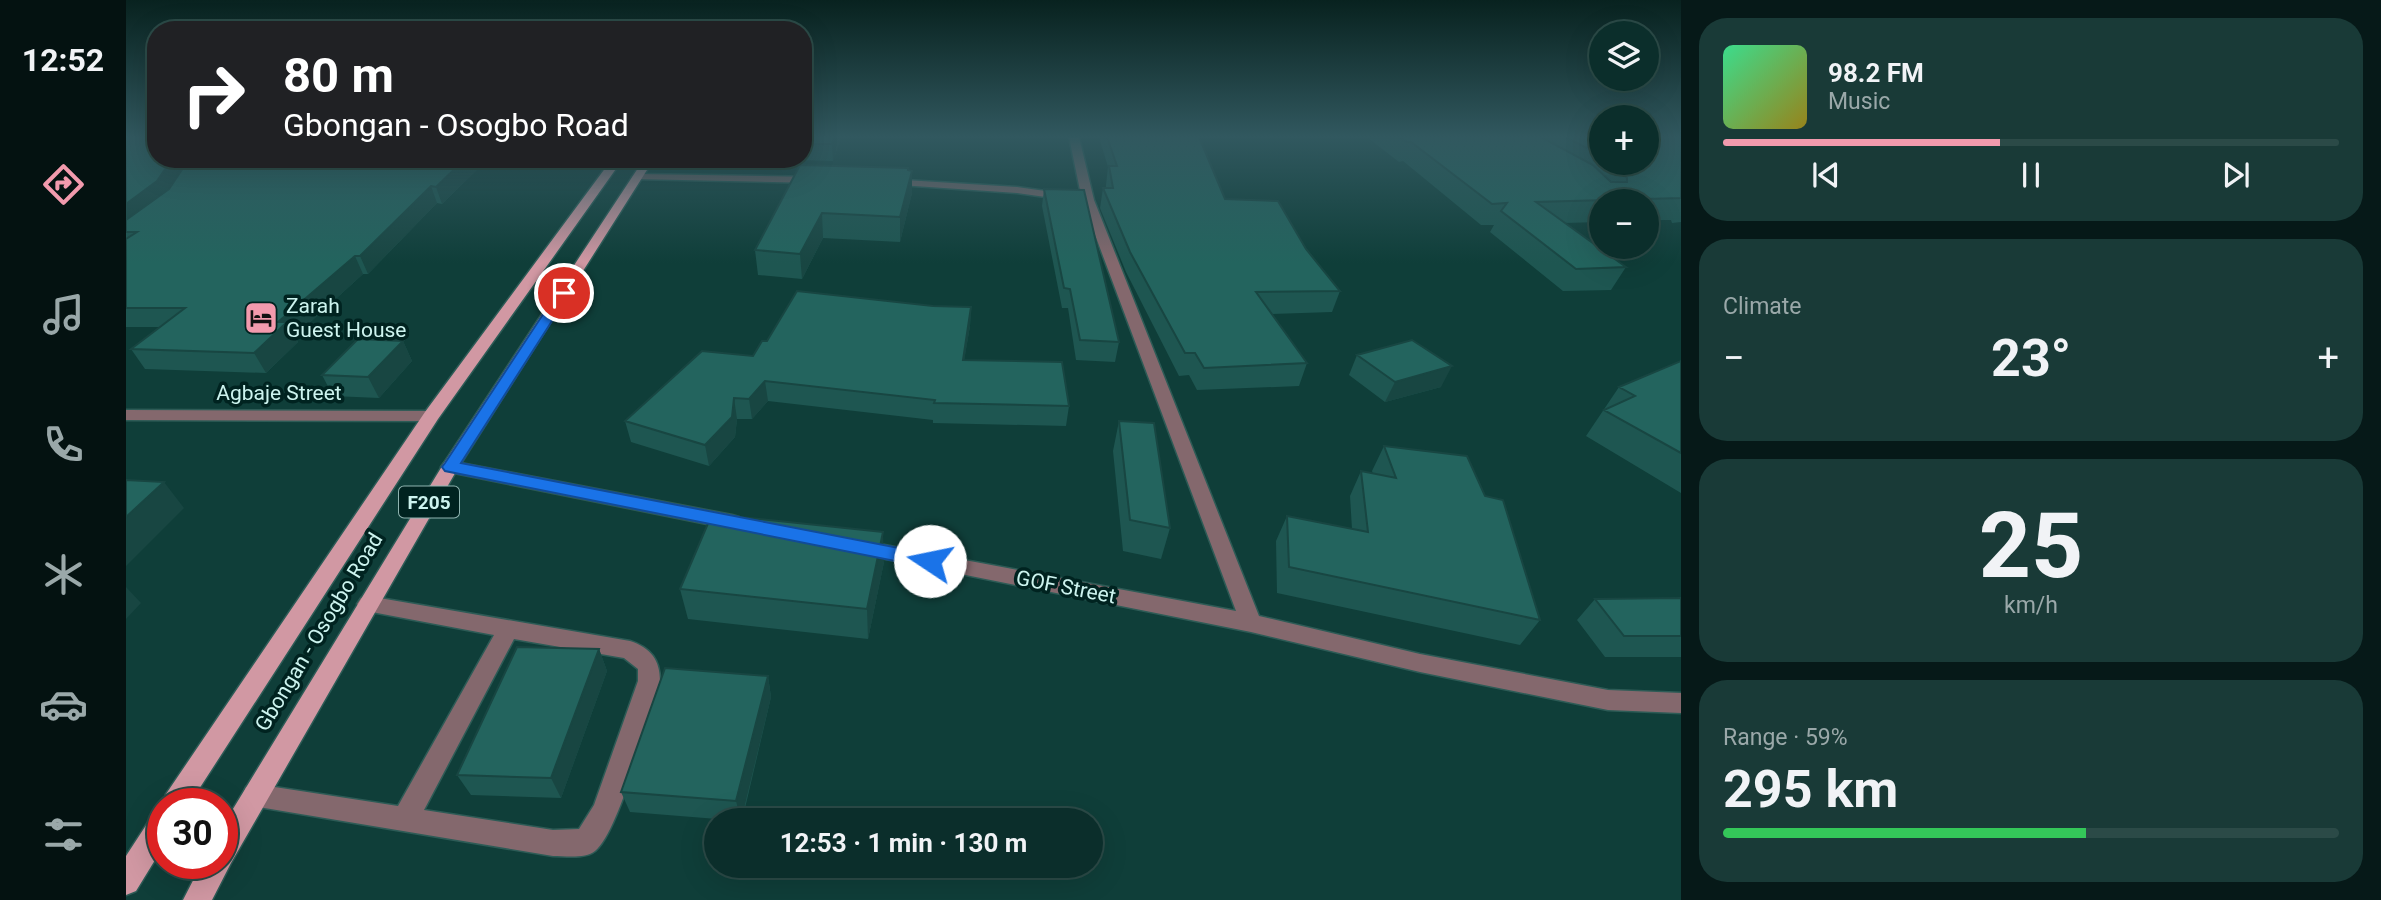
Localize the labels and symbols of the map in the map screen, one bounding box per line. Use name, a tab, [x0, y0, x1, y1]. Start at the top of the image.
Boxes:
pin	[534, 263, 594, 323]
place label: Zarah Guest House	[286, 294, 406, 342]
hotel icon: Zarah Guest House	[242, 299, 280, 337]
street label: Agbaje Street	[216, 381, 342, 405]
road number: F205	[399, 486, 459, 517]
position arrow	[893, 524, 967, 598]
street label: Gbongan - Osogbo Road	[250, 529, 388, 735]
street label: GOF Street	[1014, 566, 1118, 608]
speed limit sign: 30	[147, 788, 238, 879]

